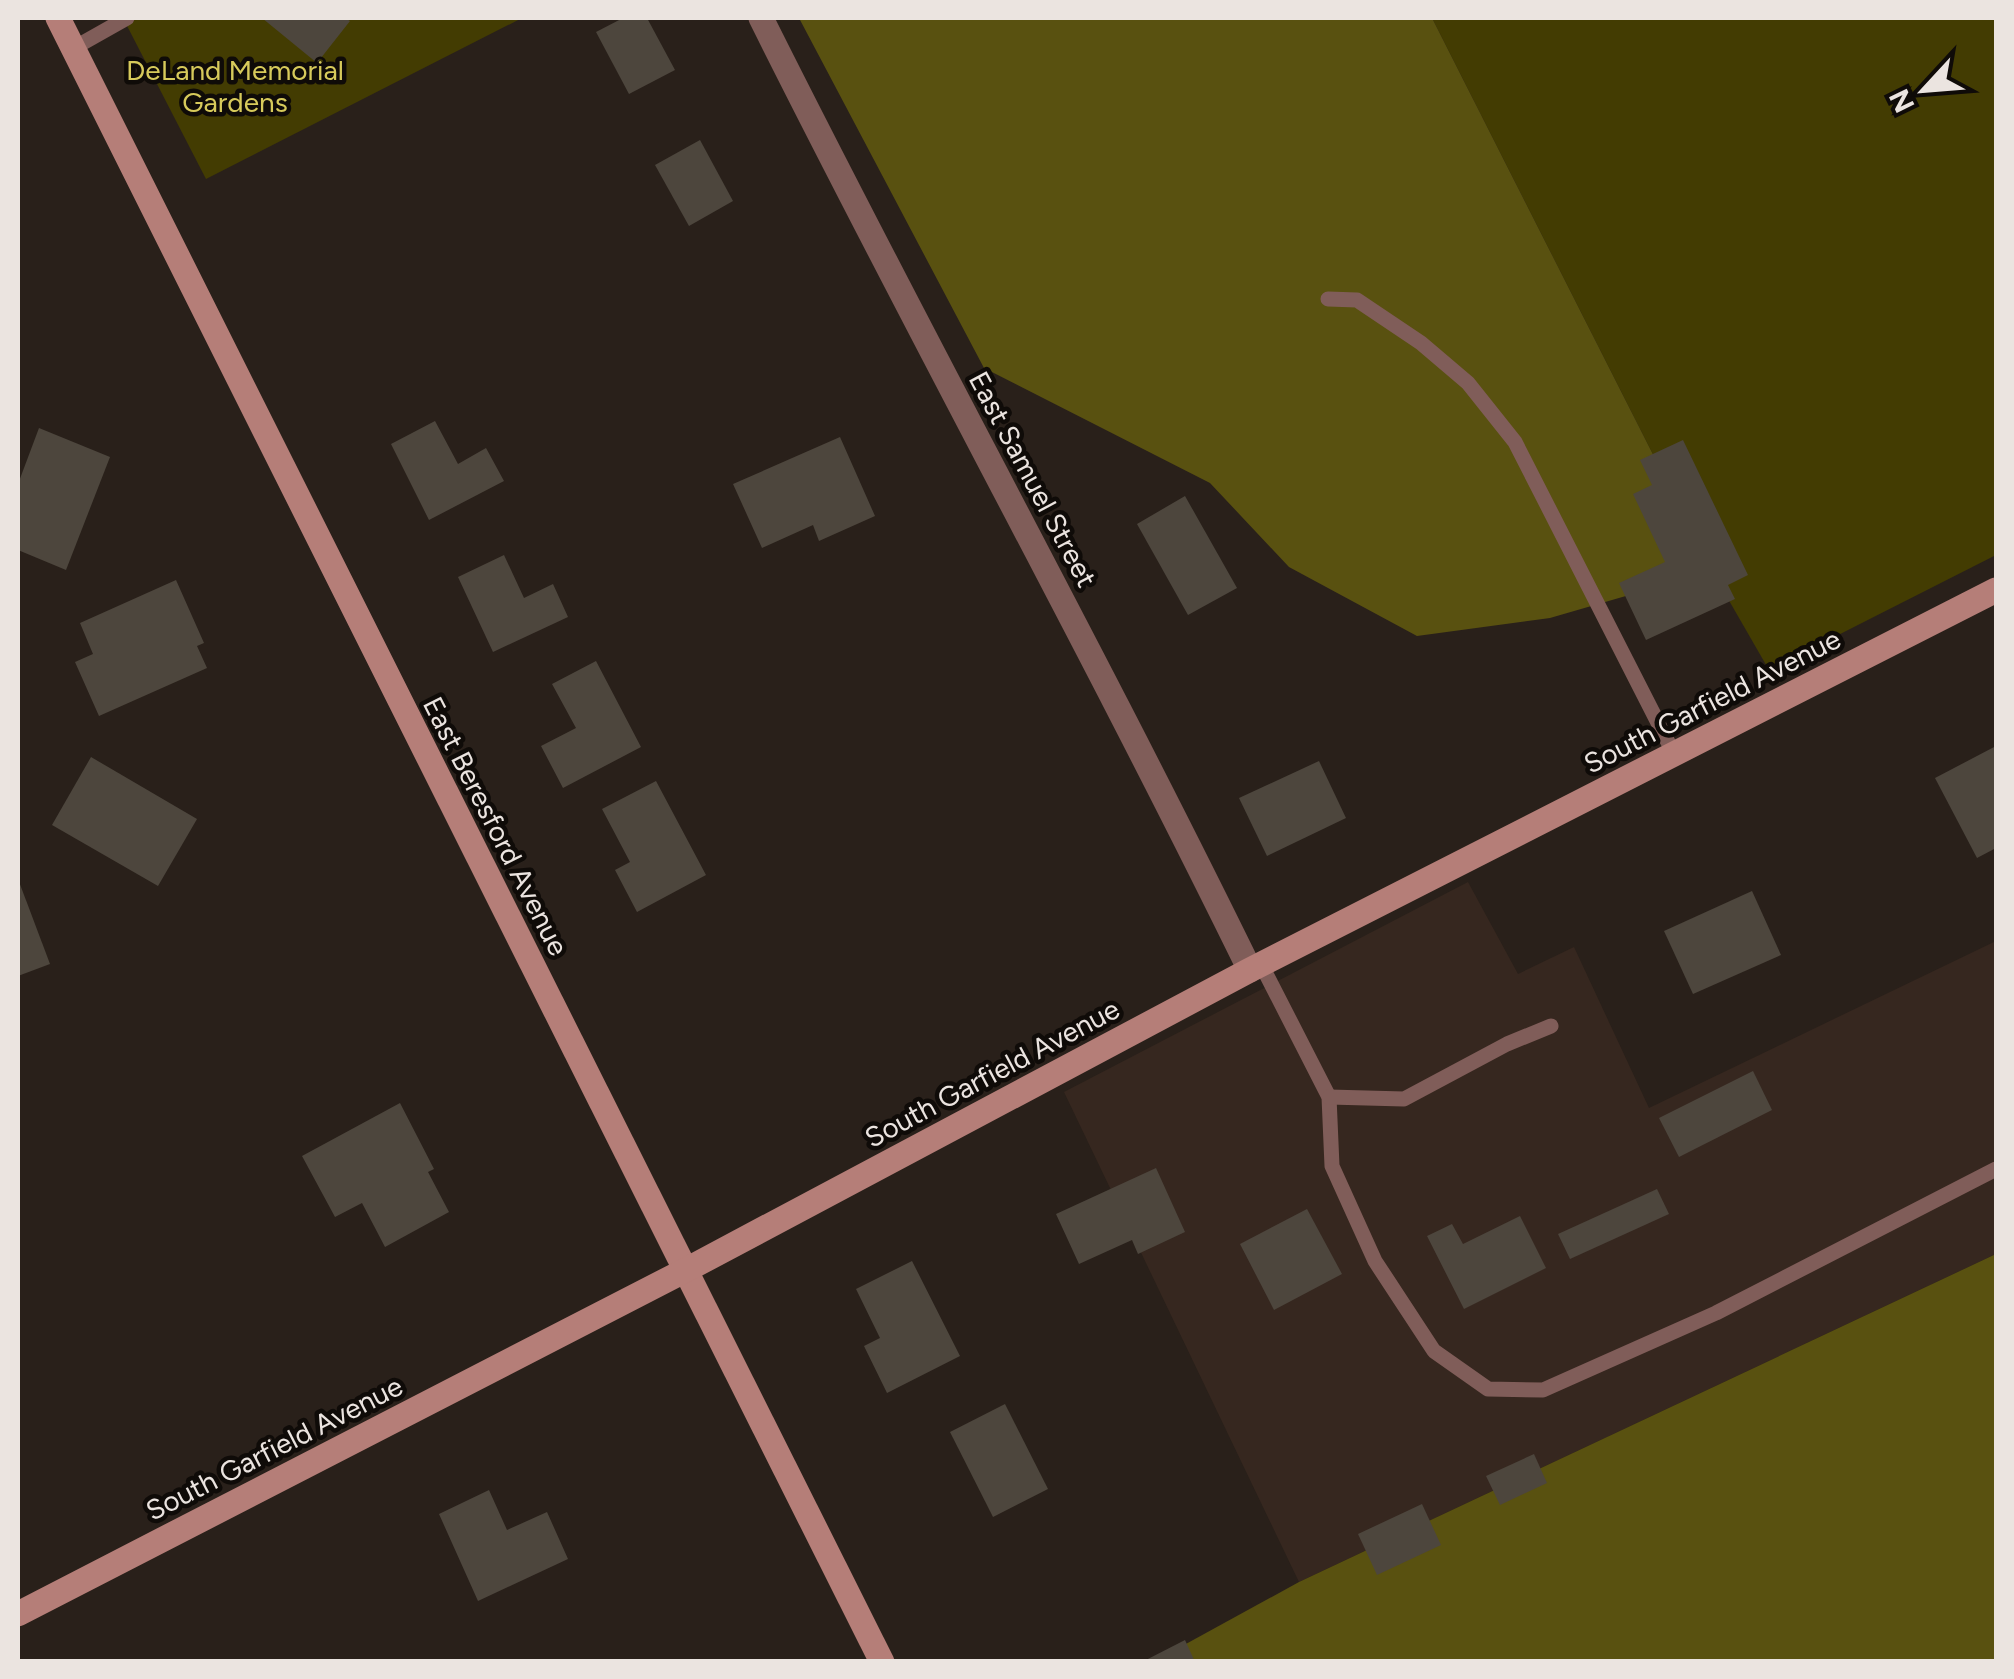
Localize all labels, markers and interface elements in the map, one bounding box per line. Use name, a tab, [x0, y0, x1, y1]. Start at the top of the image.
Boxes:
north arrow	[1874, 40, 1974, 140]
park label: DeLand Memorial Gardens	[126, 53, 344, 119]
text: N	[1882, 84, 1922, 118]
street label: East Samuel Street	[962, 365, 1104, 593]
street label: South Garfield Avenue	[1578, 621, 1846, 781]
street label: East Beresford Avenue	[416, 691, 576, 961]
street label: South Garfield Avenue	[859, 991, 1125, 1155]
street label: South Garfield Avenue	[140, 1368, 408, 1528]

